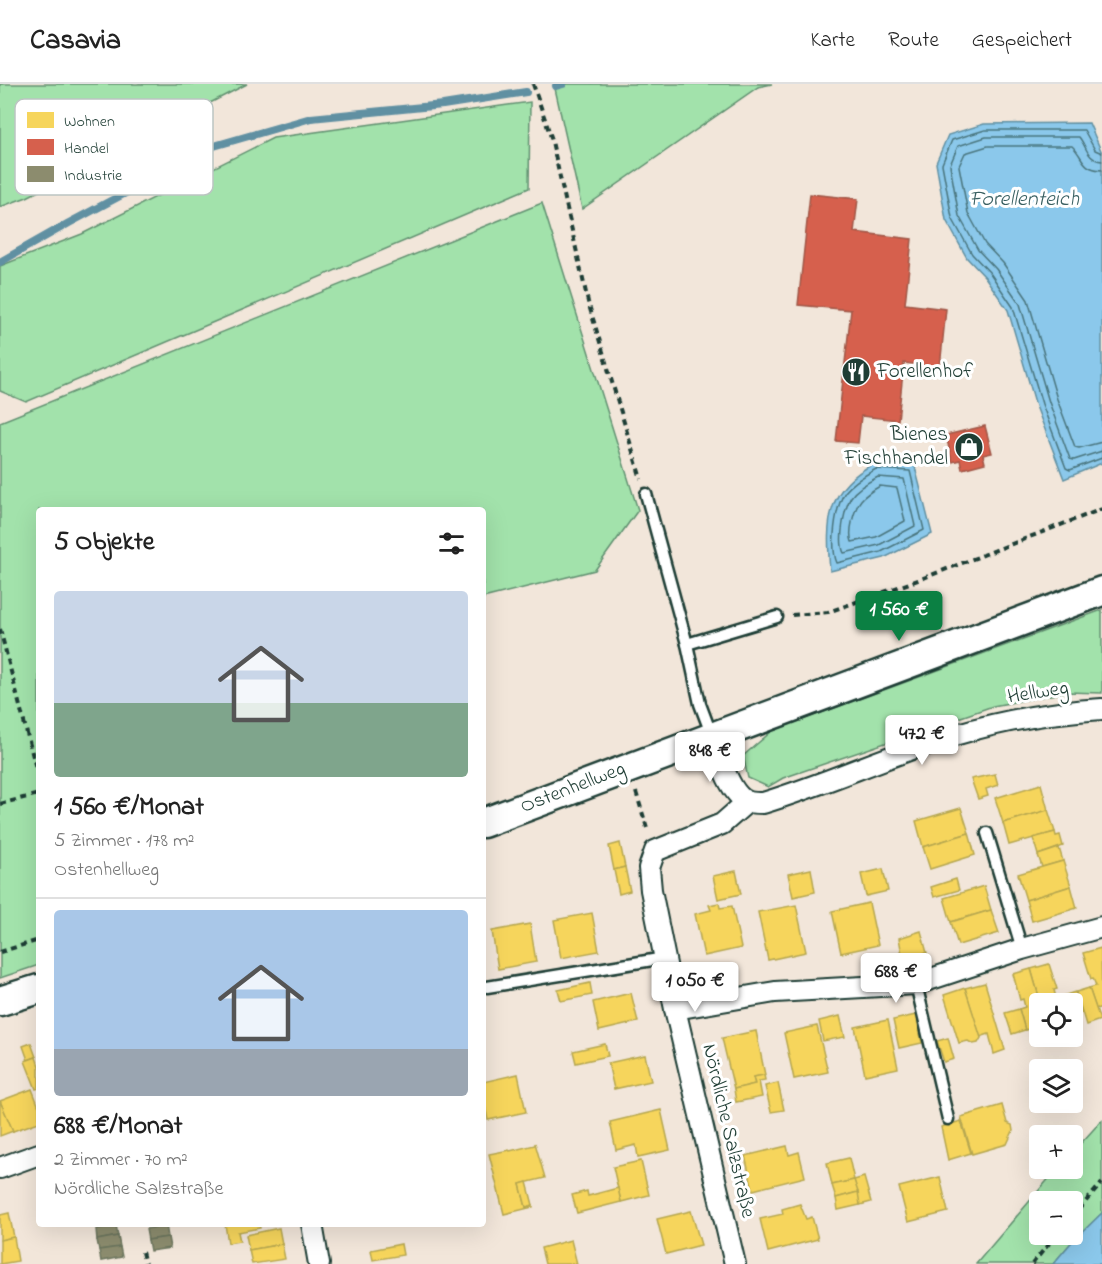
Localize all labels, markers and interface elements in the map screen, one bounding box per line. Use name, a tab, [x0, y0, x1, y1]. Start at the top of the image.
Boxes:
text: Casavia	[30, 21, 121, 62]
text: Karte	[810, 26, 855, 56]
text: Route	[888, 26, 939, 56]
text: Gespeichert	[972, 26, 1072, 56]
legend	[15, 99, 213, 195]
text: Wohnen	[64, 110, 115, 134]
text: Handel	[64, 137, 109, 161]
text: Industrie	[64, 164, 123, 188]
water label: Forellenteich	[969, 184, 1080, 216]
restaurant icon: Forellenhof	[840, 356, 872, 388]
place label: Forellenhof	[876, 357, 973, 387]
place label: Bienes Fischhandel	[843, 420, 948, 474]
shop icon: Bienes Fischhandel	[953, 431, 985, 463]
text: 5 Objekte	[54, 524, 154, 562]
icon: filters	[435, 527, 468, 560]
pin: 1 560 €	[844, 591, 954, 642]
text: 1 560 €	[869, 596, 929, 625]
icon: home	[207, 630, 315, 738]
street label: Hellweg	[1005, 673, 1071, 715]
pin: 472 €	[880, 715, 964, 766]
text: 472 €	[899, 720, 945, 749]
pin: 848 €	[668, 732, 752, 783]
text: 848 €	[689, 737, 731, 766]
street label: Ostenhellweg	[516, 754, 631, 824]
text: 1 560 €/Monat	[54, 789, 204, 827]
text: 5 Zimmer · 178 m²	[54, 827, 194, 856]
text: Ostenhellweg	[54, 856, 159, 885]
icon: home	[207, 949, 315, 1057]
pin: 688 €	[854, 953, 938, 1004]
text: 688 €	[875, 958, 917, 987]
pin: 1 050 €	[640, 962, 750, 1013]
text: 1 050 €	[665, 967, 725, 996]
map controls	[1029, 993, 1083, 1245]
button: locate	[1029, 993, 1083, 1047]
street label: Nördliche Salzstraße	[693, 1041, 763, 1222]
button: layers	[1029, 1059, 1083, 1113]
text: 688 €/Monat	[54, 1108, 183, 1146]
button: +	[1029, 1125, 1083, 1179]
text: 2 Zimmer · 70 m²	[54, 1146, 188, 1175]
text: Nördliche Salzstraße	[54, 1175, 223, 1204]
button: −	[1029, 1191, 1083, 1245]

